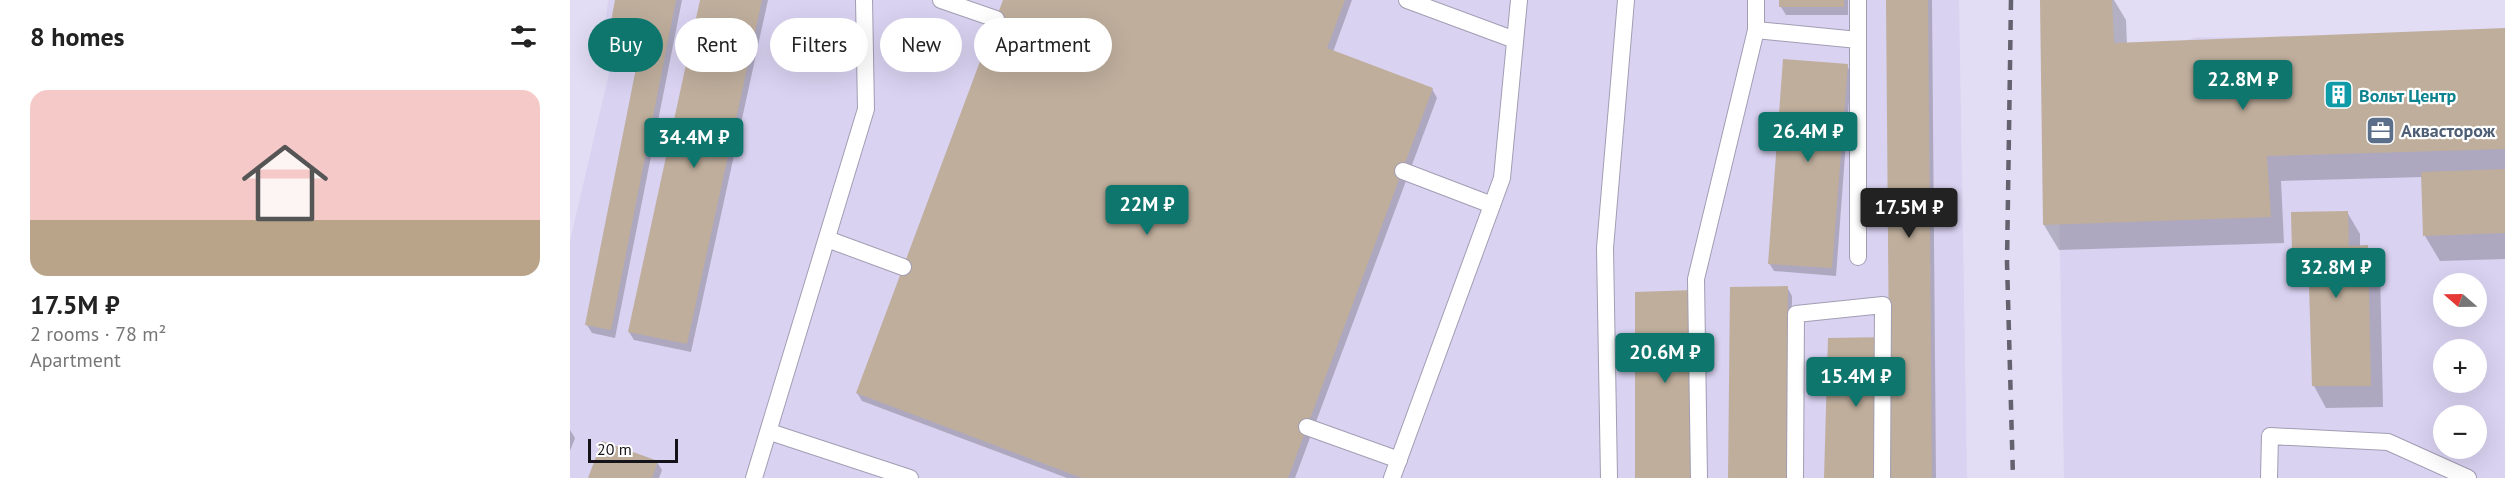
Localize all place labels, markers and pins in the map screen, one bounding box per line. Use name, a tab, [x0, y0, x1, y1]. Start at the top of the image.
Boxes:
pin: 22.8M ₽	[2188, 60, 2298, 111]
building icon: Вольт Центр	[2322, 79, 2354, 111]
place label: Вольт Центр	[2359, 84, 2457, 107]
pin: 26.4M ₽	[1753, 112, 1863, 163]
office icon: Аквасторож	[2364, 114, 2396, 146]
pin: 34.4M ₽	[639, 118, 749, 169]
place label: Аквасторож	[2401, 119, 2496, 142]
pin: 22M ₽	[1105, 185, 1189, 236]
pin: 17.5M ₽	[1854, 188, 1964, 239]
pin: 32.8M ₽	[2281, 248, 2391, 299]
pin: 20.6M ₽	[1610, 333, 1720, 384]
pin: 15.4M ₽	[1801, 357, 1911, 408]

